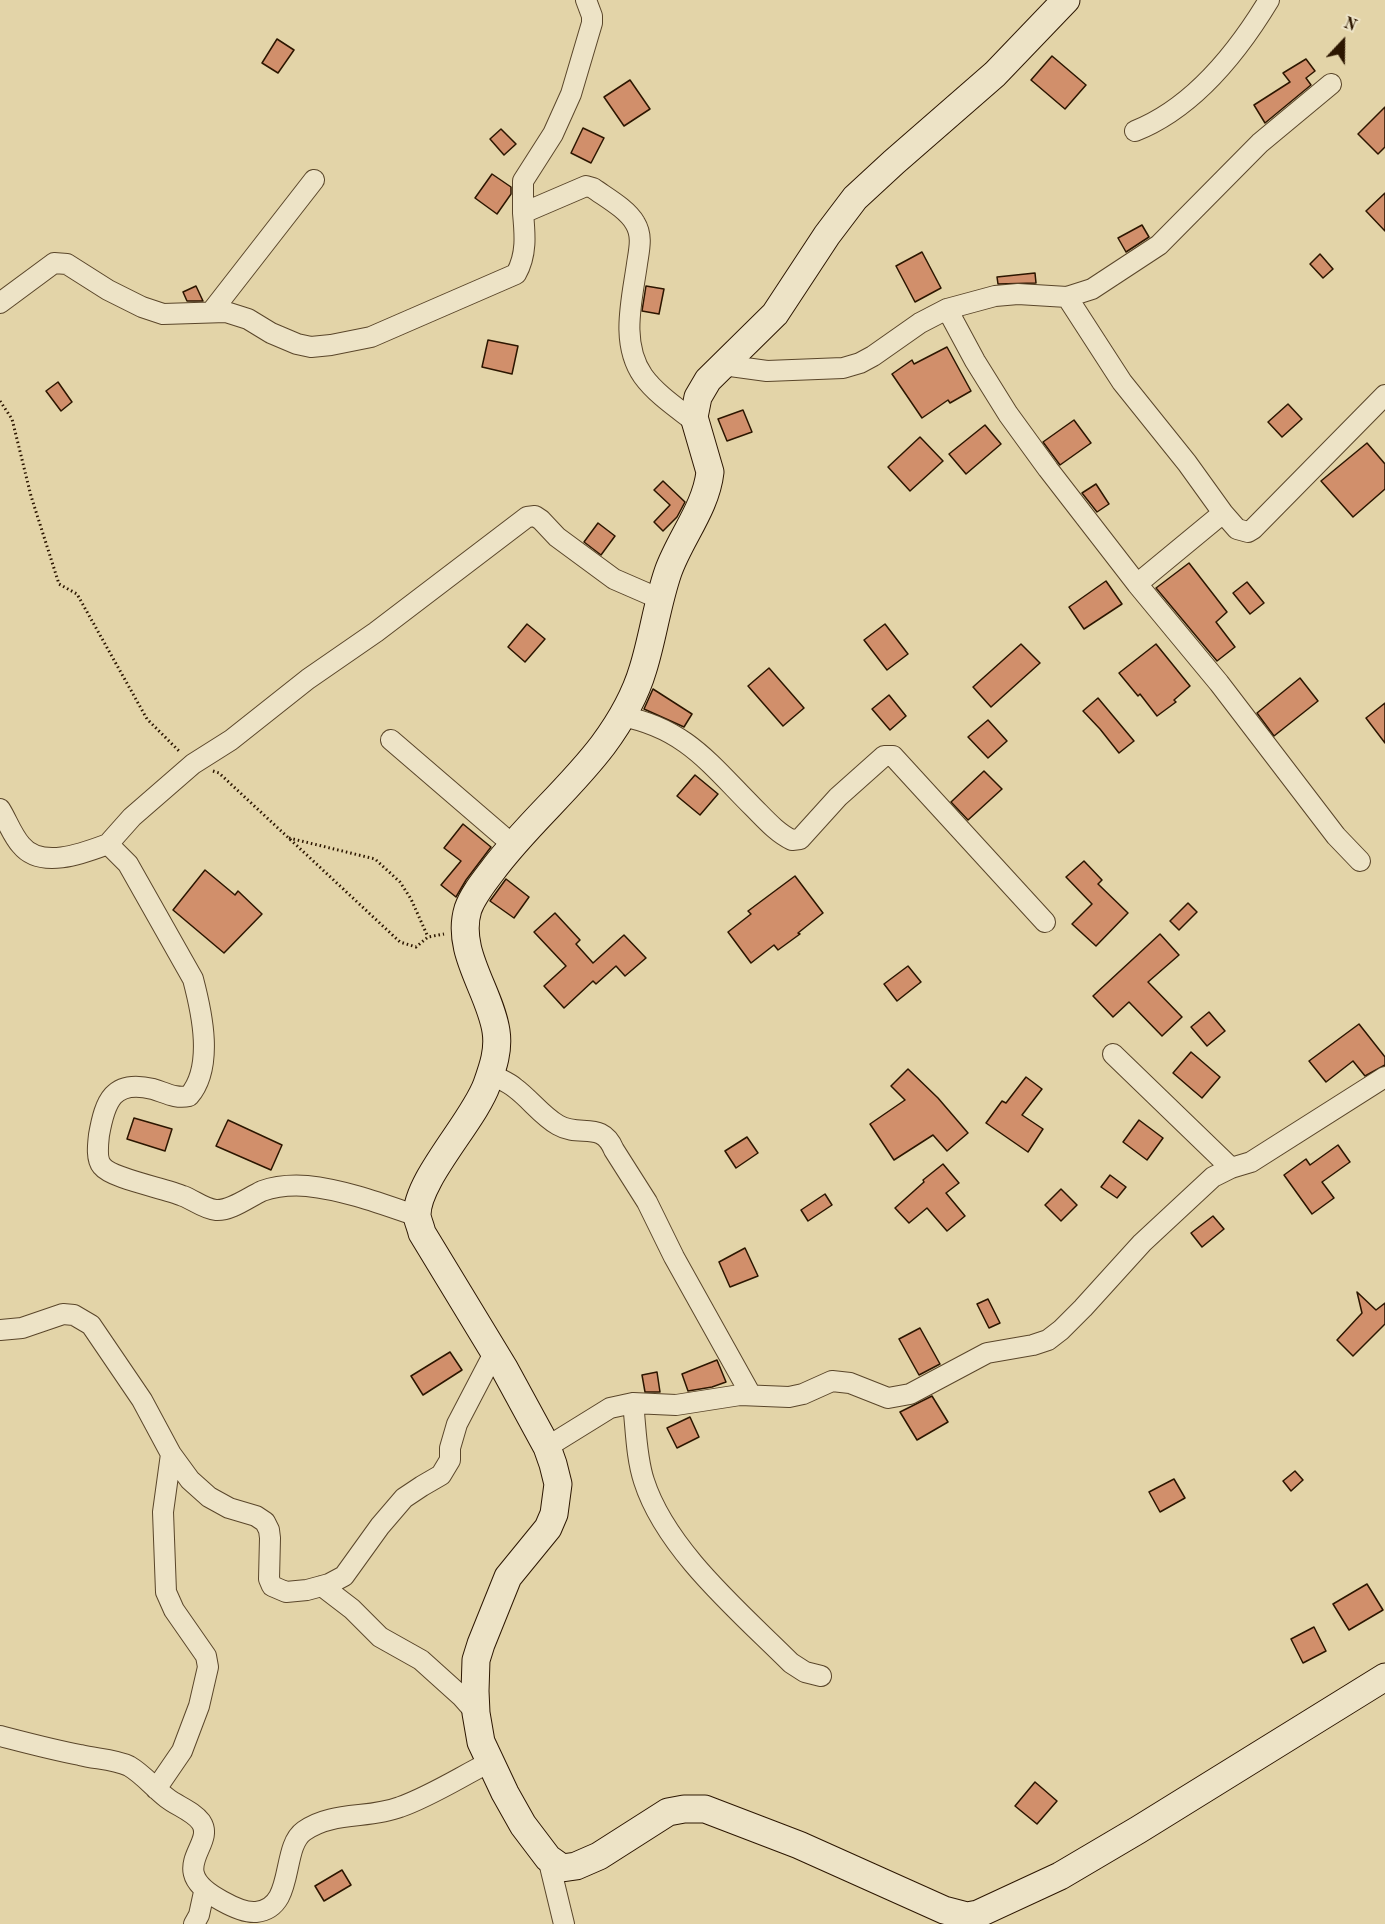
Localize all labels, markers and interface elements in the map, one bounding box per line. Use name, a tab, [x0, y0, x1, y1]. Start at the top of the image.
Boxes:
north arrow	[1313, 12, 1373, 72]
text: N	[1341, 16, 1358, 35]

